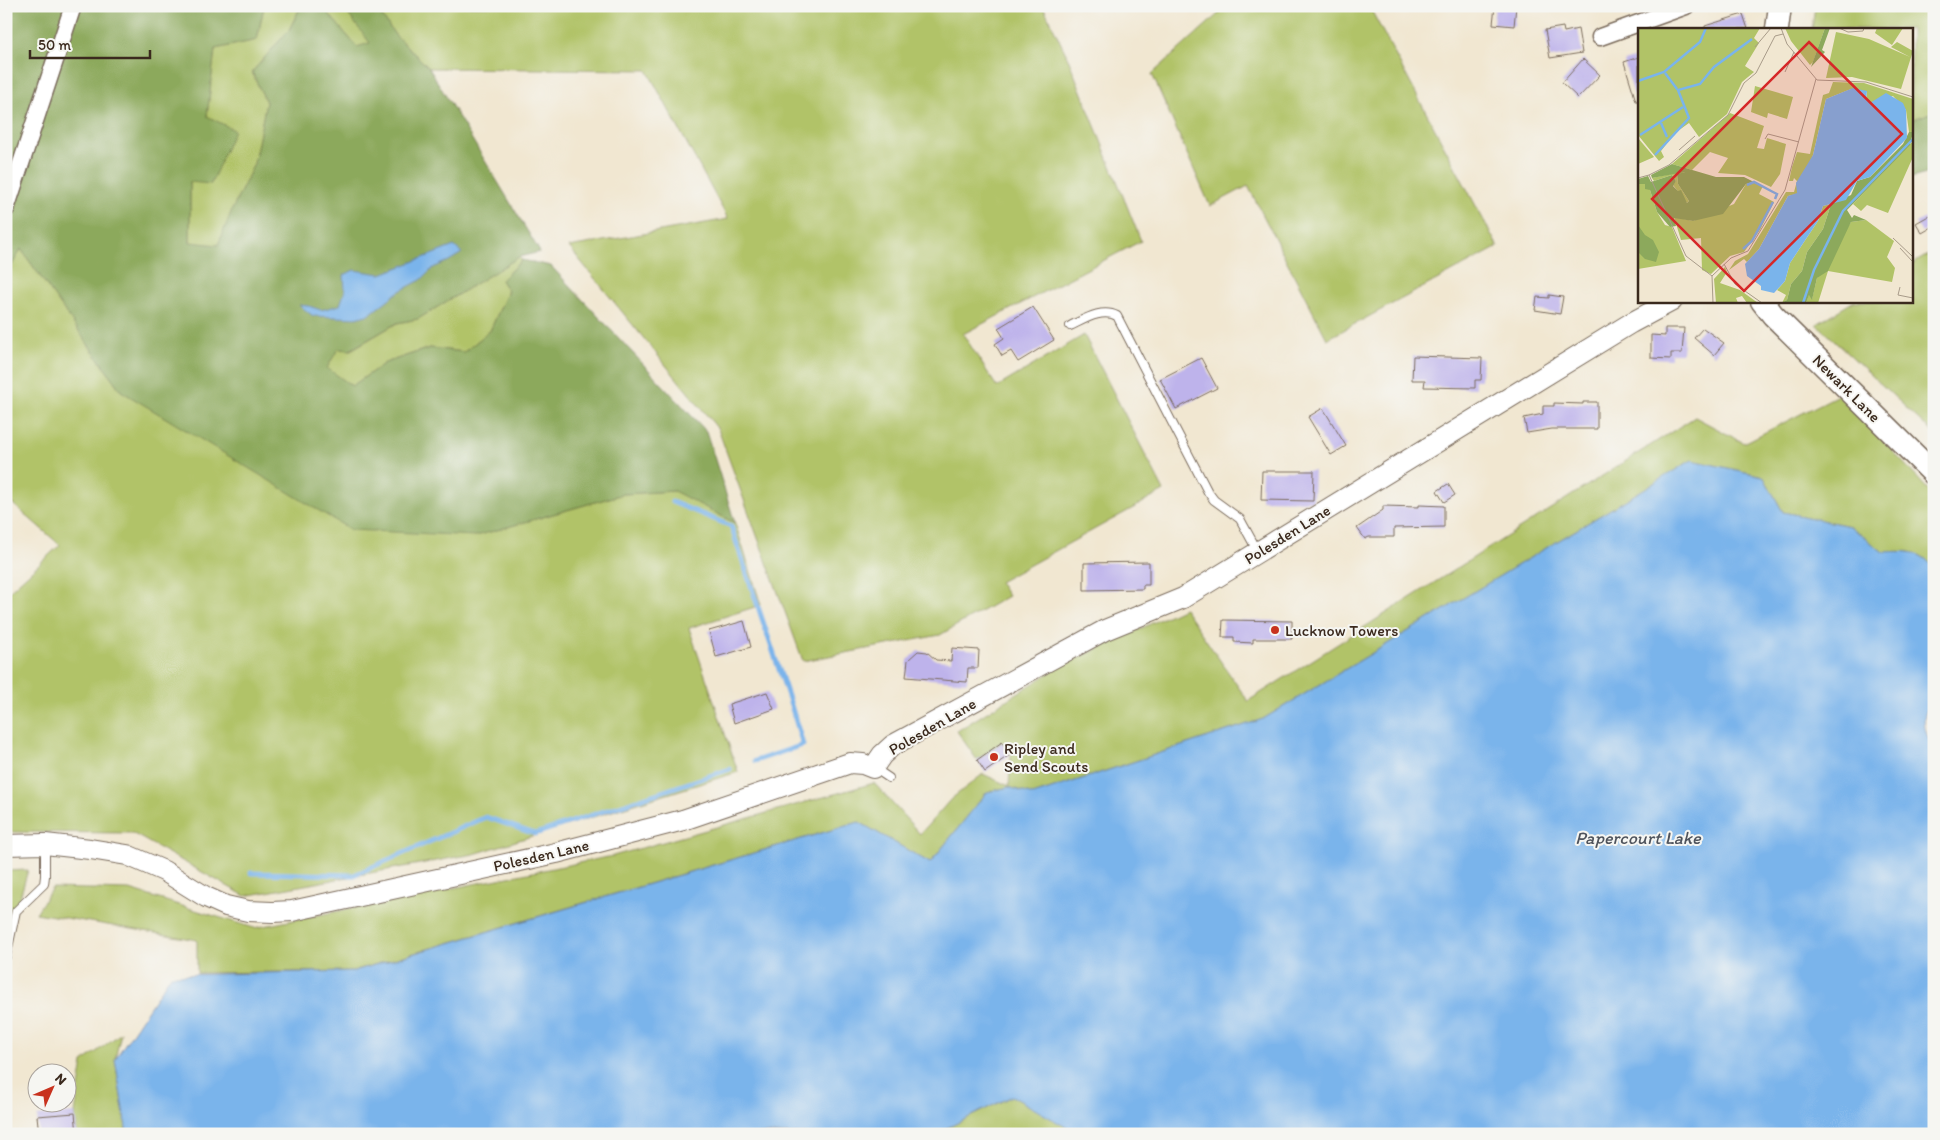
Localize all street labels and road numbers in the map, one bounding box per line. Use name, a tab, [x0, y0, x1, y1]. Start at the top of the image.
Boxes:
street label: Newark Lane	[1809, 350, 1885, 426]
street label: Polesden Lane	[1241, 500, 1334, 568]
street label: Polesden Lane	[885, 694, 979, 759]
street label: Polesden Lane	[491, 835, 591, 876]

